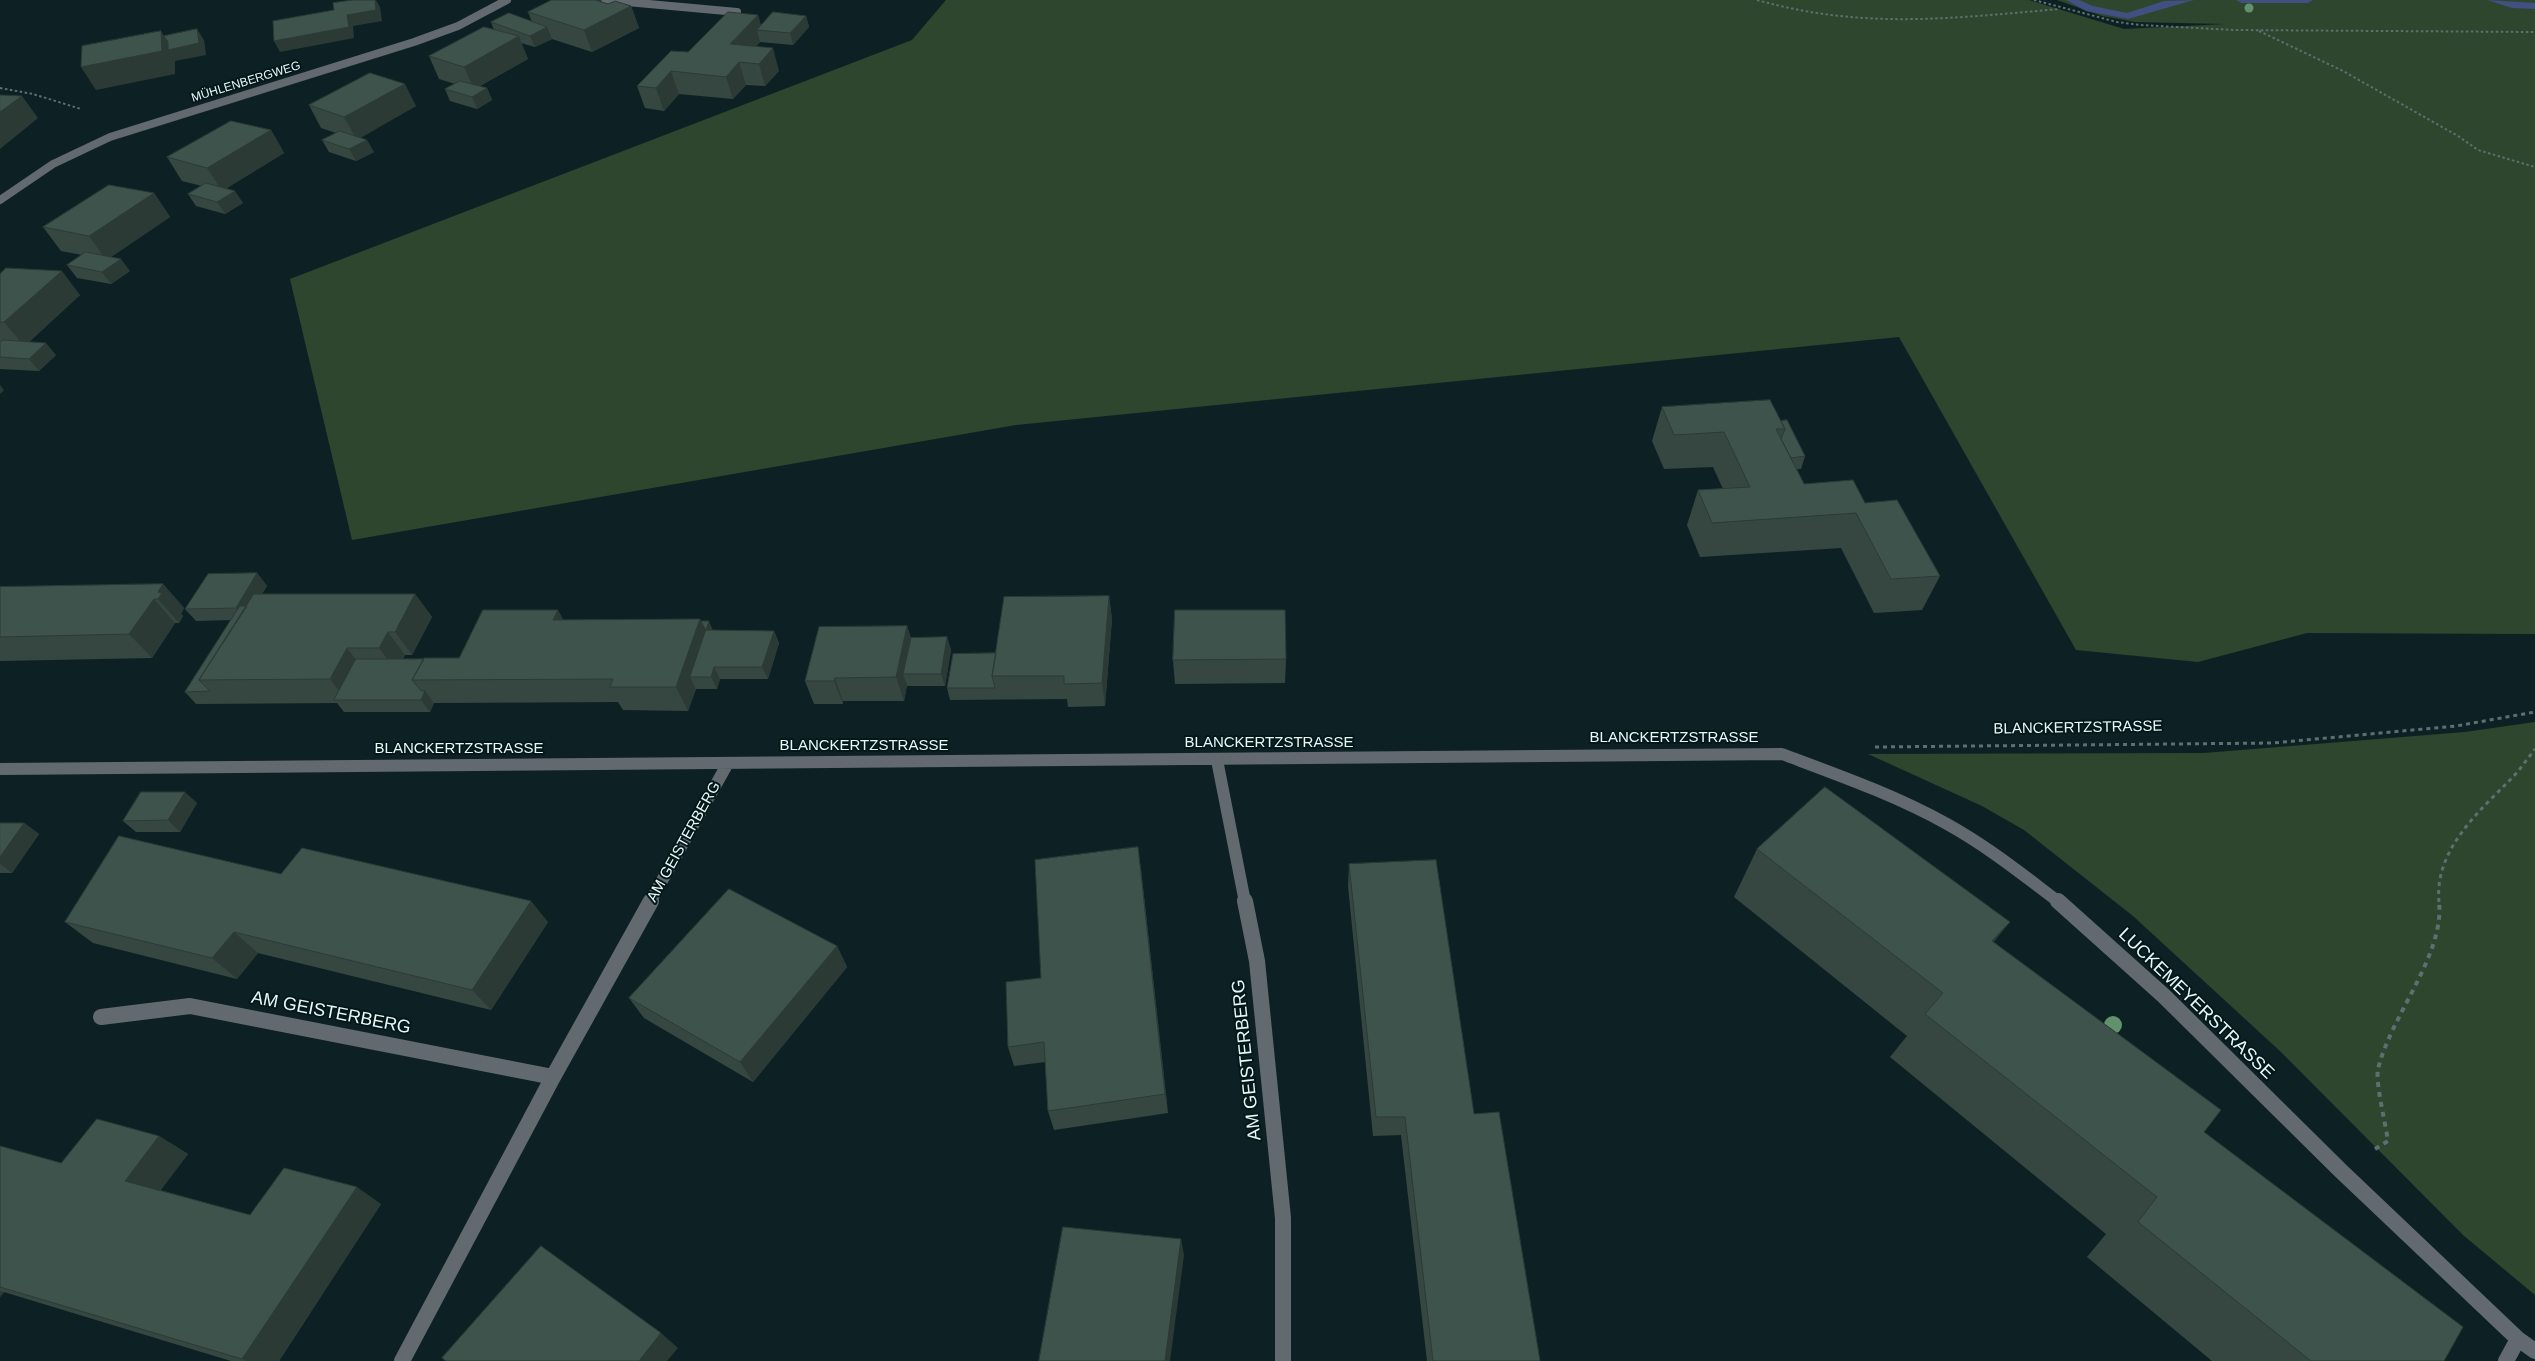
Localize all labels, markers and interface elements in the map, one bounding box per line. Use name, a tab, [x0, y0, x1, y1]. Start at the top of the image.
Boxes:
street label: MÜHLENBERGWEG	[190, 59, 302, 105]
street label: BLANCKERTZSTRASSE	[1993, 718, 2163, 738]
street label: BLANCKERTZSTRASSE	[1590, 729, 1758, 747]
street label: BLANCKERTZSTRASSE	[1185, 734, 1353, 752]
street label: BLANCKERTZSTRASSE	[780, 737, 948, 755]
street label: BLANCKERTZSTRASSE	[375, 740, 543, 758]
street label: AM GEISTERBERG	[643, 779, 725, 905]
street label: LUCKEMEYERSTRASSE	[2114, 924, 2278, 1084]
street label: AM GEISTERBERG	[1228, 978, 1266, 1142]
street label: AM GEISTERBERG	[249, 987, 413, 1039]

